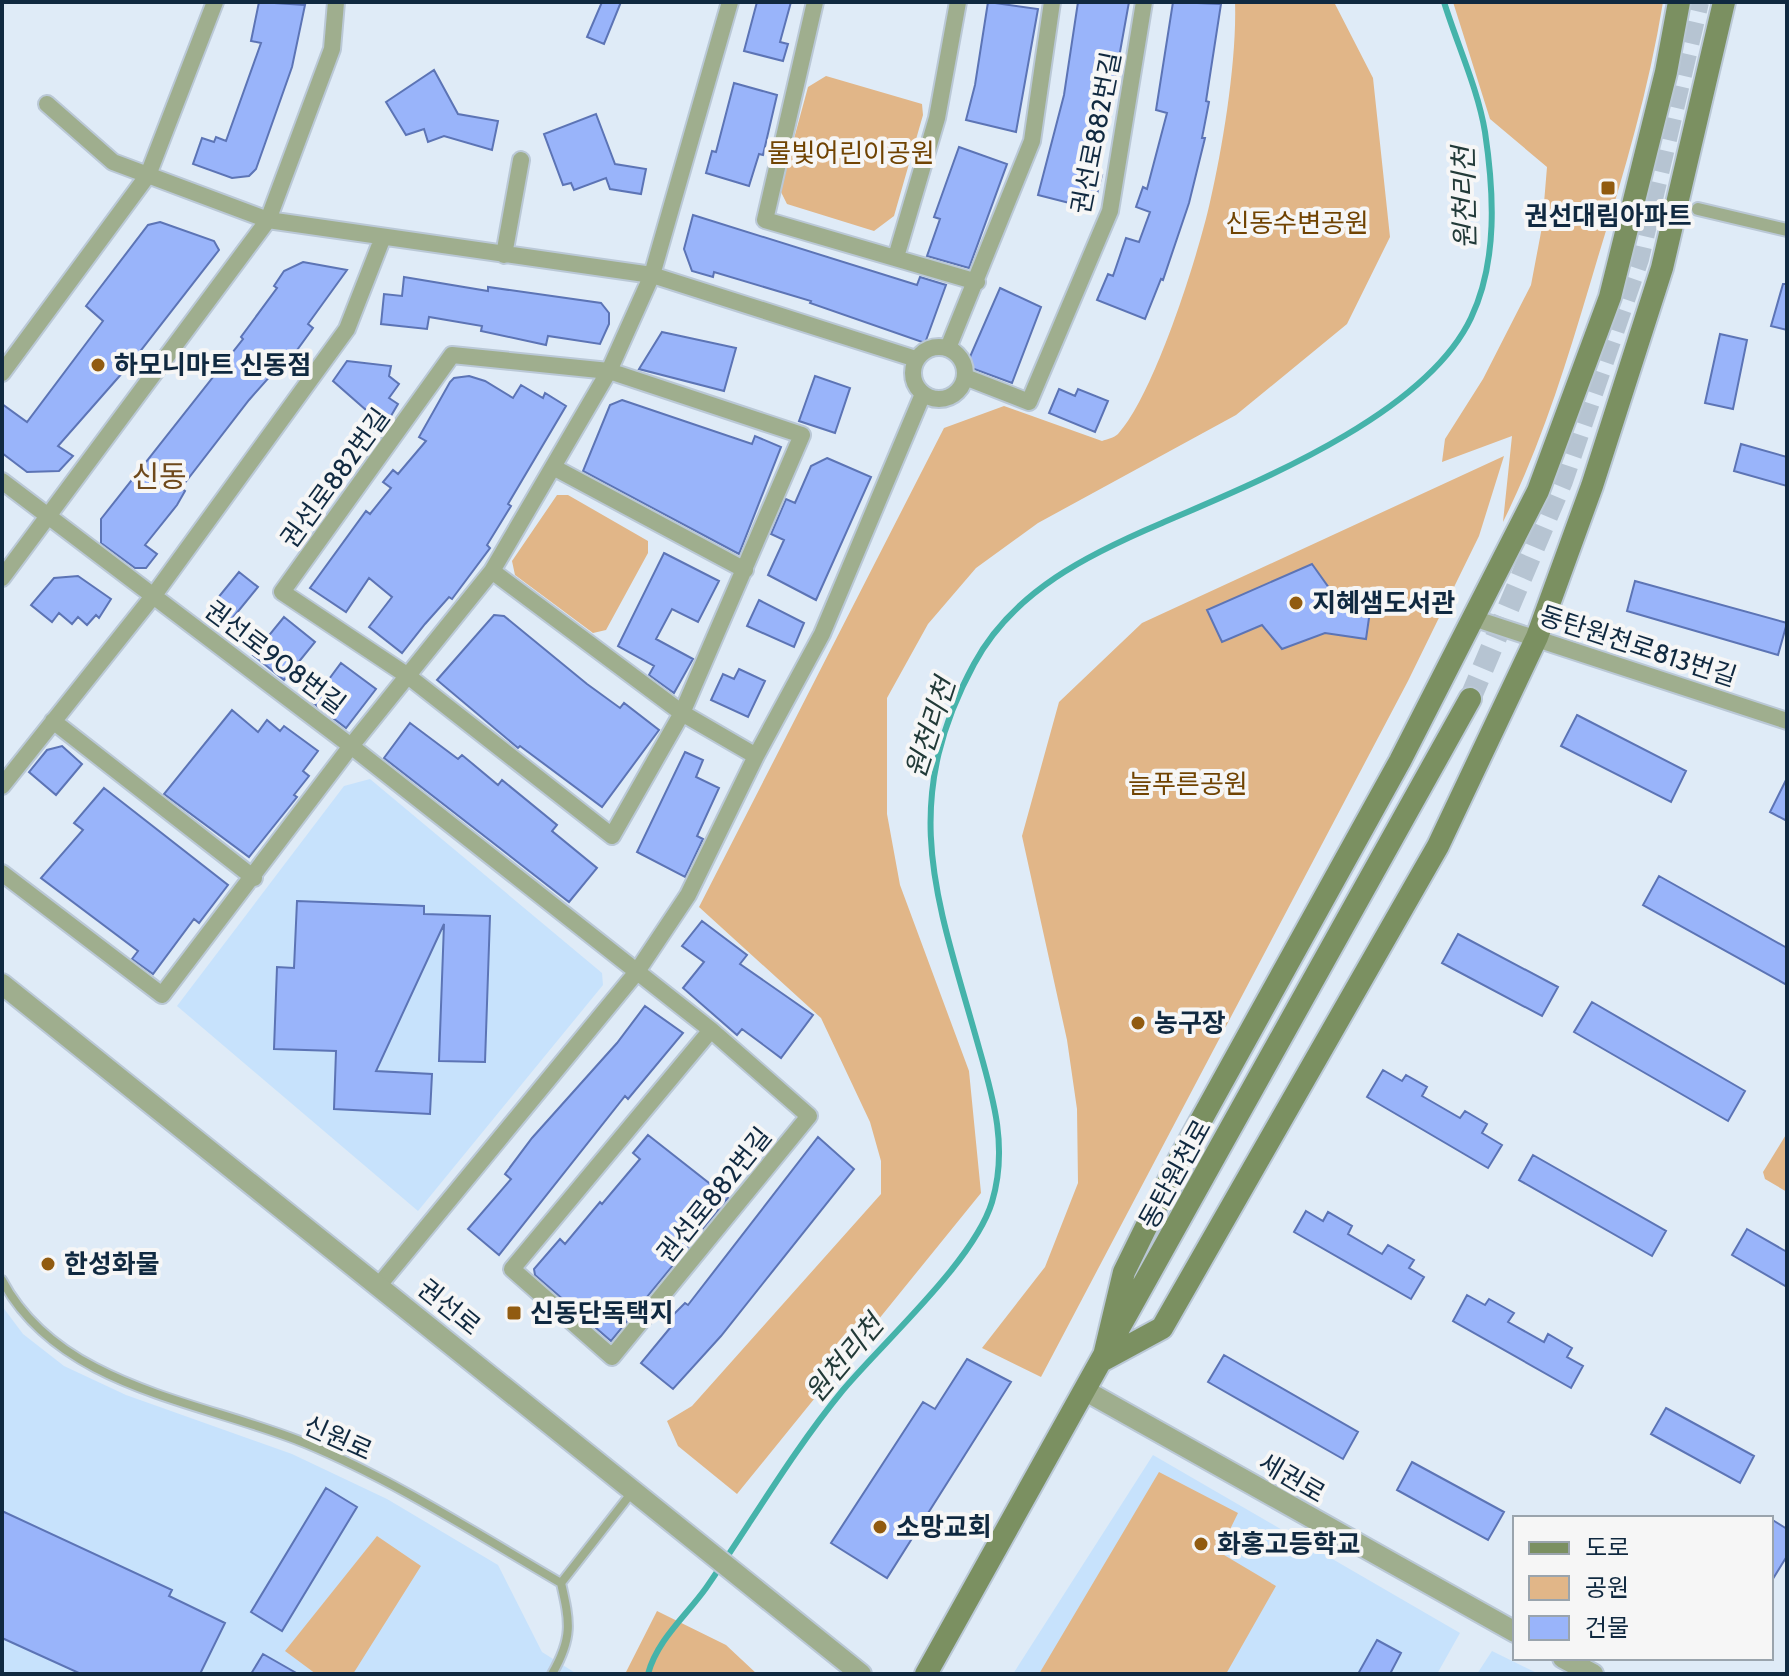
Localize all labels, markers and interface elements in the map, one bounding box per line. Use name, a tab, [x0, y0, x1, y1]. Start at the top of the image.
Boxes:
street label: 권선로882번길	[1065, 49, 1127, 217]
park label: 물빛어린이공원	[767, 137, 935, 169]
water label: 원천리천	[1446, 143, 1482, 250]
marker: 권선대림아파트	[1599, 179, 1617, 197]
place label: 권선대림아파트	[1524, 200, 1692, 232]
park label: 신동수변공원	[1225, 207, 1369, 239]
place label: 하모니마트 신동점	[114, 349, 311, 381]
marker: 하모니마트 신동점	[89, 356, 107, 374]
street label: 권선로882번길	[274, 402, 396, 554]
district label: 신동	[131, 458, 187, 495]
place label: 지혜샘도서관	[1312, 587, 1456, 619]
street label: 권선로908번길	[198, 594, 352, 720]
marker: 지혜샘도서관	[1287, 594, 1305, 612]
street label: 동탄원천로813번길	[1535, 599, 1741, 693]
water label: 원천리천	[898, 671, 963, 782]
park label: 늘푸른공원	[1128, 768, 1248, 800]
place label: 농구장	[1154, 1007, 1226, 1039]
marker: 농구장	[1129, 1014, 1147, 1032]
street label: 동탄원천로	[1132, 1114, 1218, 1234]
street label: 권선로882번길	[650, 1121, 778, 1269]
place label: 한성화물	[64, 1248, 160, 1280]
marker: 한성화물	[39, 1255, 57, 1273]
street label: 권선로	[411, 1272, 487, 1342]
place label: 신동단독택지	[530, 1297, 674, 1329]
marker: 신동단독택지	[505, 1304, 523, 1322]
water label: 원천리천	[798, 1305, 892, 1408]
street label: 신원로	[299, 1409, 377, 1467]
street label: 세권로	[1253, 1446, 1331, 1510]
place label: 소망교회	[896, 1511, 992, 1543]
legend	[1513, 1516, 1773, 1660]
marker: 소망교회	[871, 1518, 889, 1536]
place label: 화홍고등학교	[1217, 1528, 1361, 1560]
text: 도로	[1585, 1533, 1629, 1562]
marker: 화홍고등학교	[1192, 1535, 1210, 1553]
text: 공원	[1585, 1573, 1629, 1602]
text: 건물	[1585, 1613, 1629, 1642]

